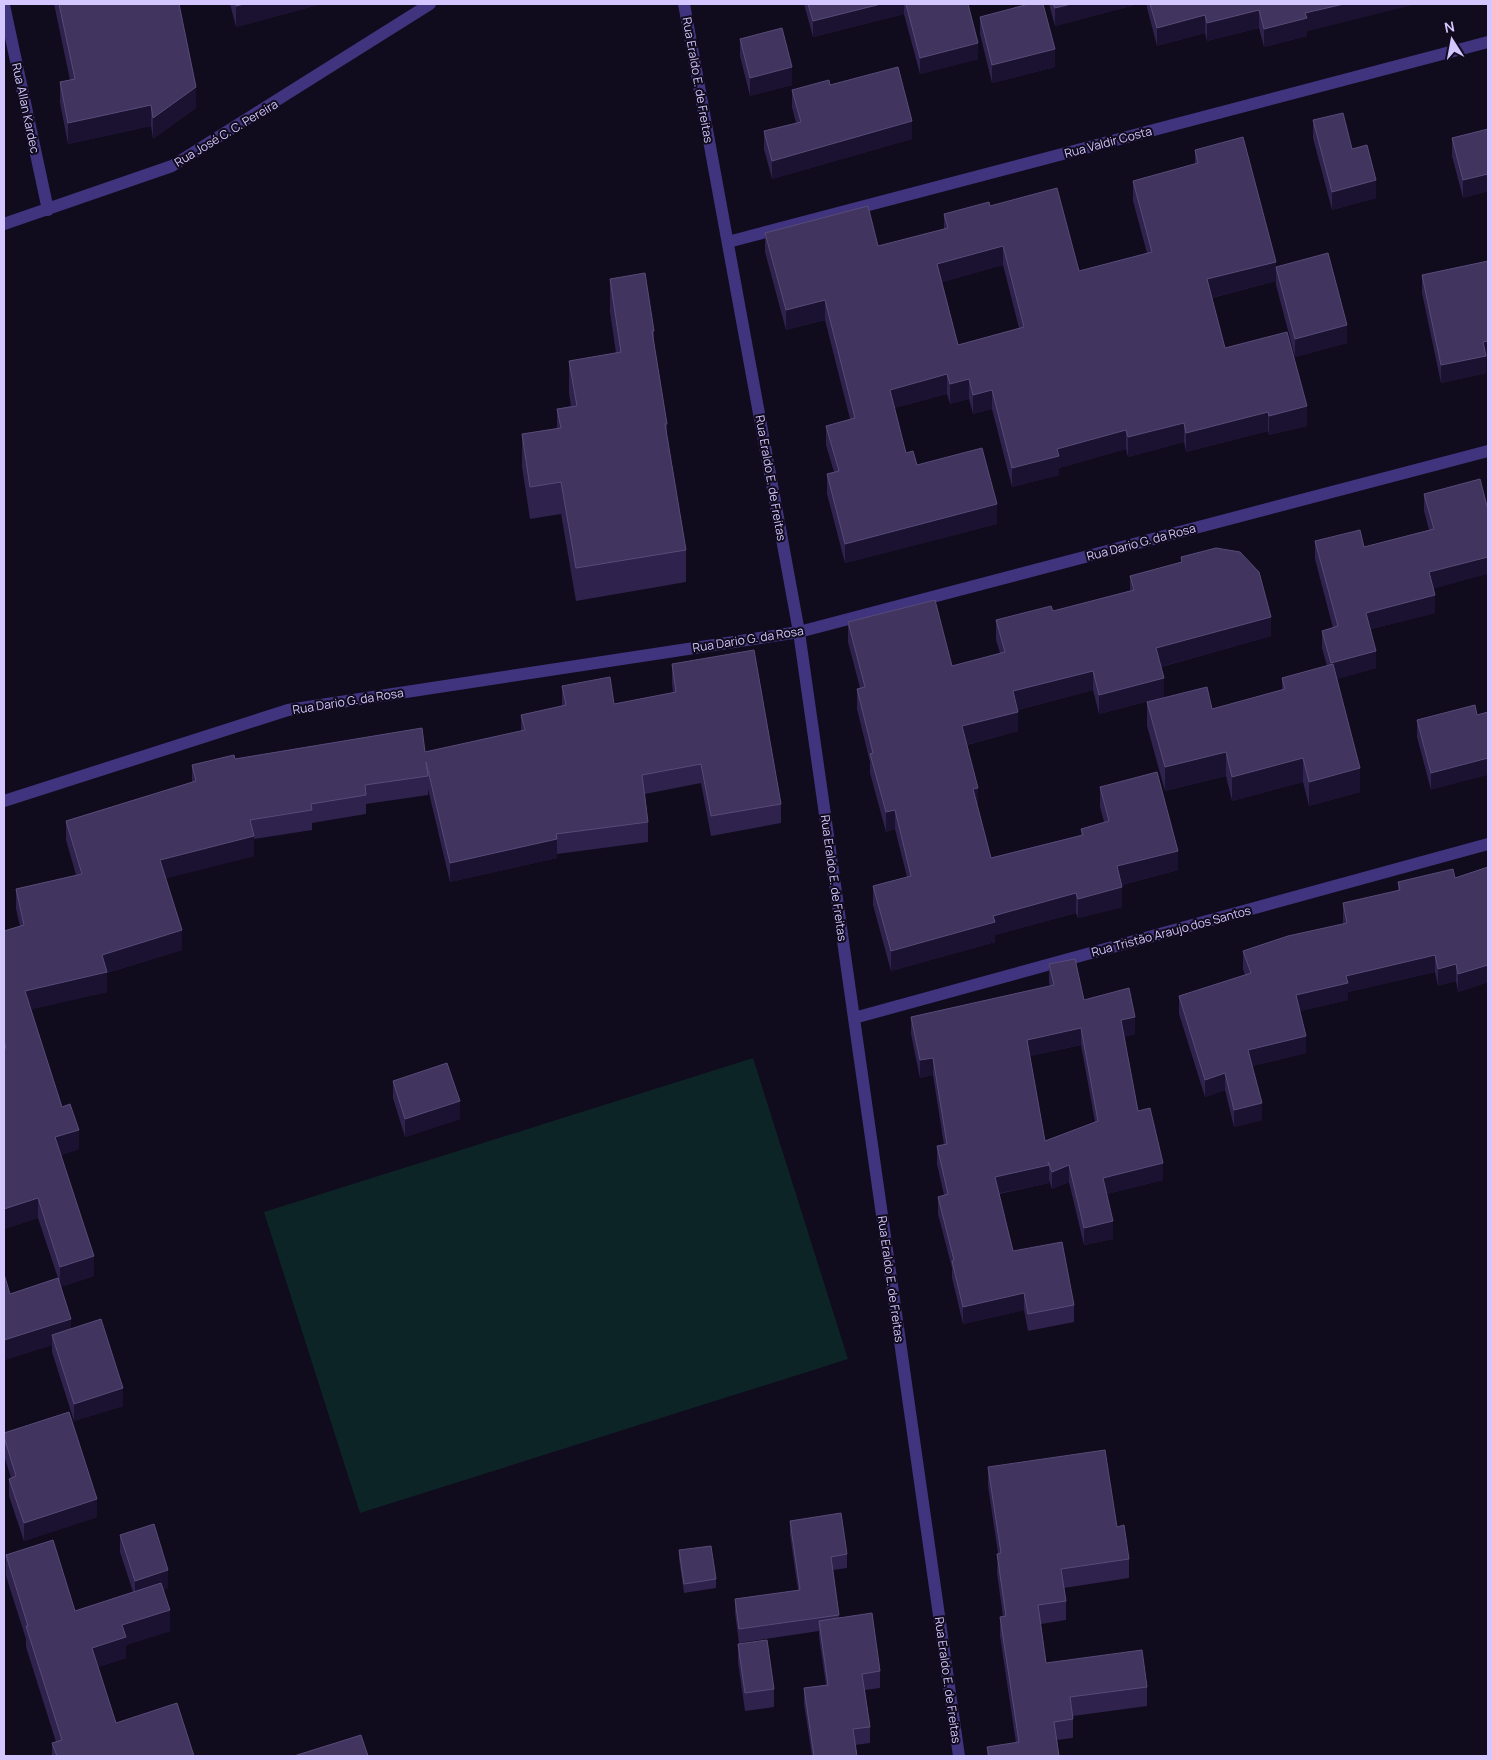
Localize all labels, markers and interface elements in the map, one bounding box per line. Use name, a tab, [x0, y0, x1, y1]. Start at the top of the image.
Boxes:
north arrow	[1427, 15, 1477, 65]
street label: Rua Eraldo E. de Freitas	[679, 16, 717, 144]
text: N	[1443, 16, 1456, 37]
street label: Rua Allan Kardec	[8, 61, 44, 155]
street label: Rua José C. C. Pereira	[171, 95, 281, 171]
street label: Rua Valdir Costa	[1062, 122, 1154, 162]
street label: Rua Eraldo E. de Freitas	[752, 414, 790, 542]
street label: Rua Dario G. da Rosa	[1085, 519, 1197, 565]
street label: Rua Dario G. da Rosa	[691, 622, 805, 656]
street label: Rua Dario G. da Rosa	[291, 684, 405, 718]
street label: Rua Eraldo E. de Freitas	[817, 814, 851, 942]
street label: Rua Tristão Araujo dos Santos	[1089, 901, 1253, 961]
street label: Rua Eraldo E. de Freitas	[874, 1215, 908, 1343]
street label: Rua Eraldo E. de Freitas	[931, 1616, 965, 1744]

